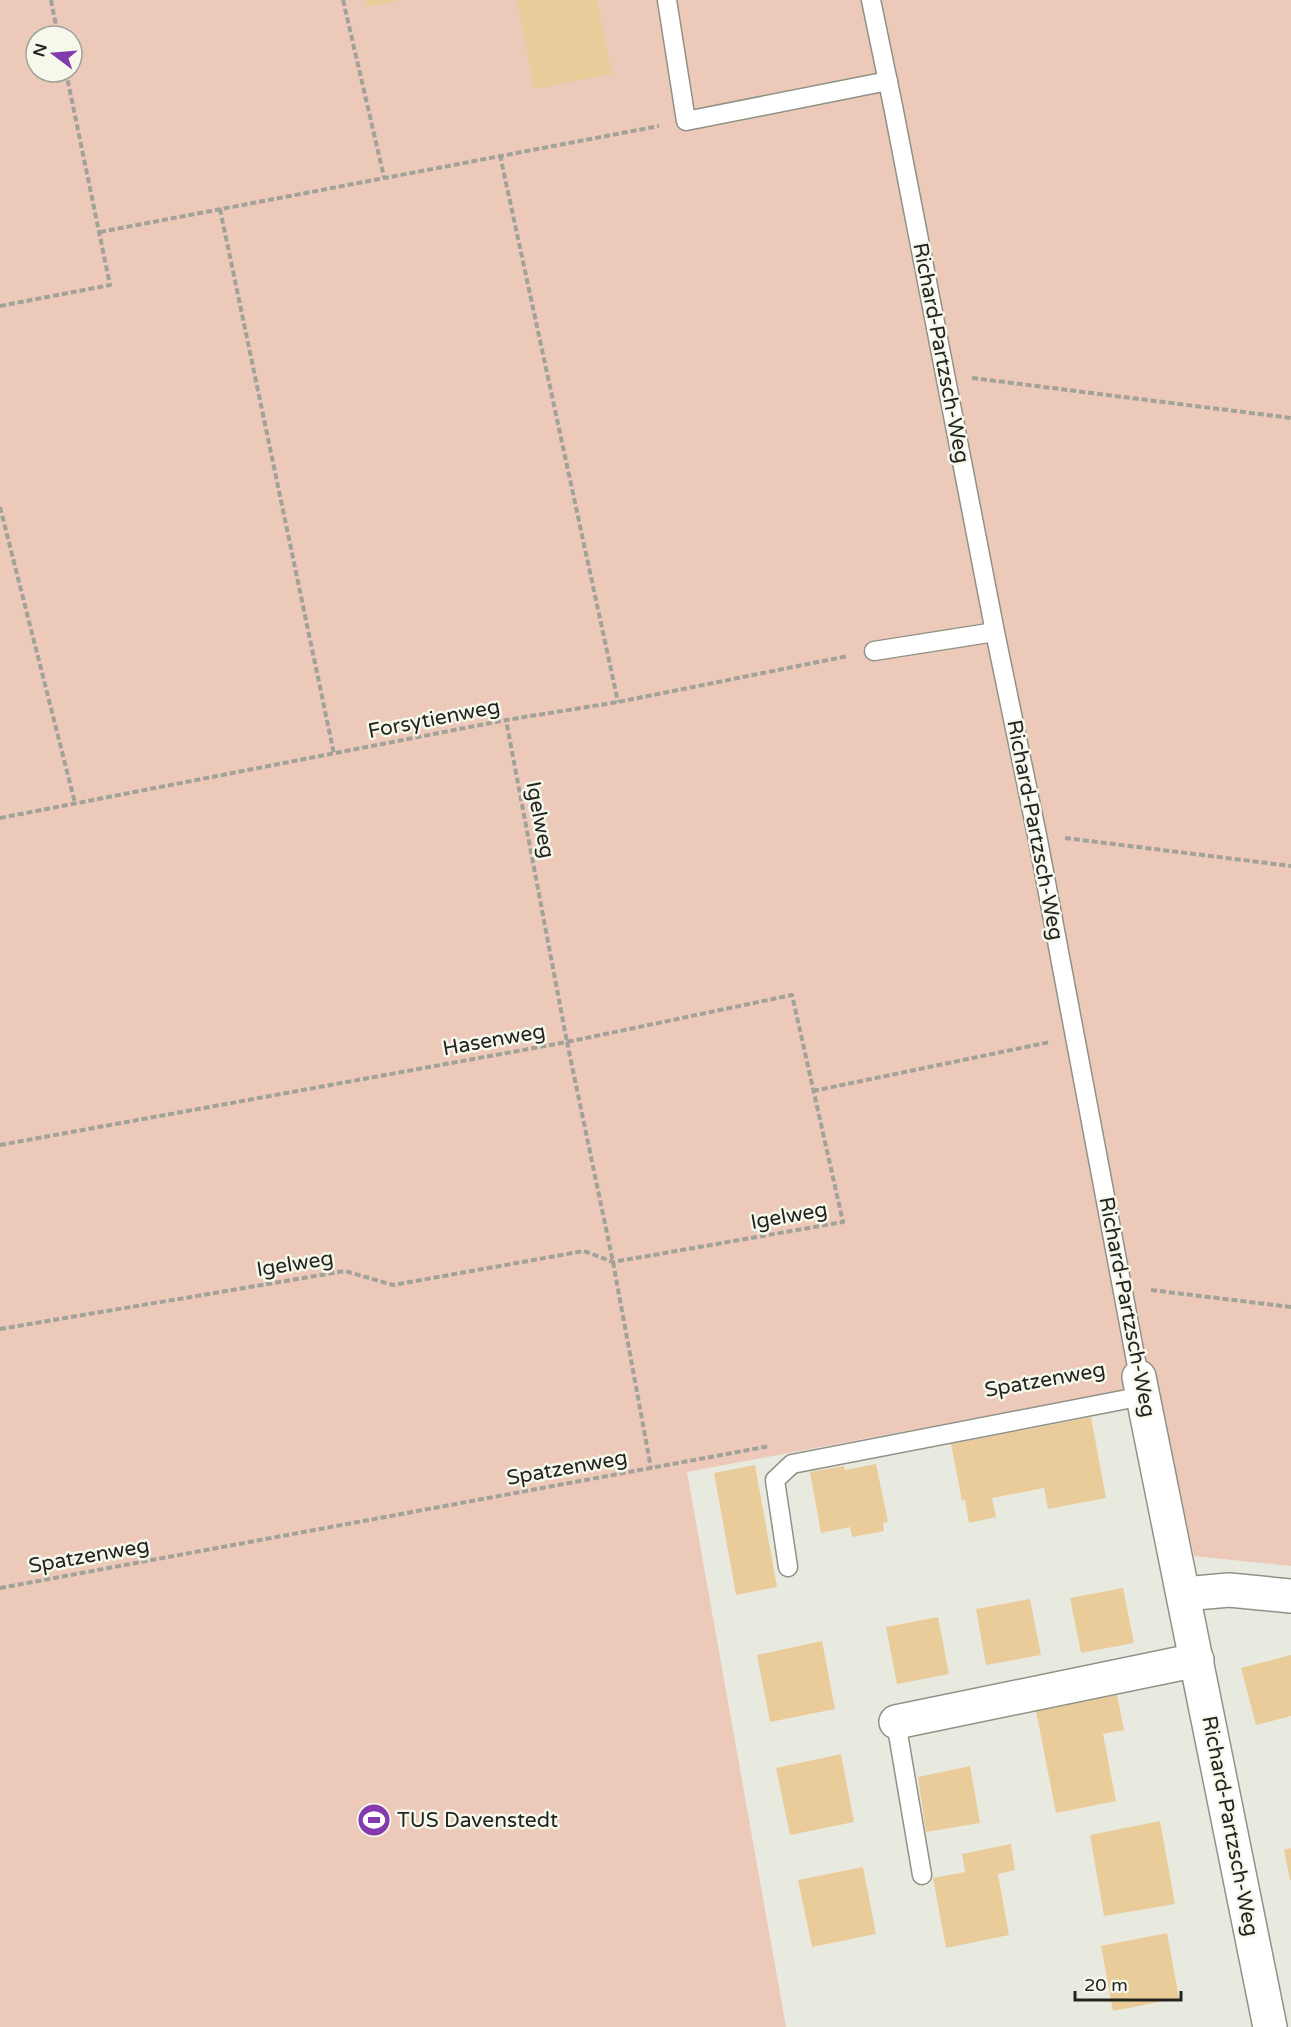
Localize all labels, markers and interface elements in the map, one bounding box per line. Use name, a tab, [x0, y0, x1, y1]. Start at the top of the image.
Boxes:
north arrow	[24, 24, 84, 84]
text: N	[29, 41, 52, 59]
street label: Richard-Partzsch-Weg	[907, 241, 975, 465]
street label: Forsytienweg	[366, 694, 502, 744]
street label: Richard-Partzsch-Weg	[1001, 718, 1069, 942]
street label: Igelweg	[520, 779, 560, 861]
street label: Hasenweg	[441, 1019, 547, 1061]
street label: Richard-Partzsch-Weg	[1093, 1195, 1161, 1419]
street label: Igelweg	[749, 1197, 829, 1235]
street label: Igelweg	[255, 1246, 335, 1282]
street label: Spatzenweg	[983, 1357, 1107, 1403]
street label: Spatzenweg	[505, 1445, 629, 1491]
street label: Spatzenweg	[27, 1533, 151, 1579]
street label: Richard-Partzsch-Weg	[1196, 1714, 1264, 1938]
sports icon: TUS Davenstedt	[356, 1802, 392, 1838]
place label: TUS Davenstedt	[397, 1808, 558, 1833]
scale bar	[1075, 1964, 1182, 2002]
text: 20 m	[1084, 1974, 1128, 1996]

